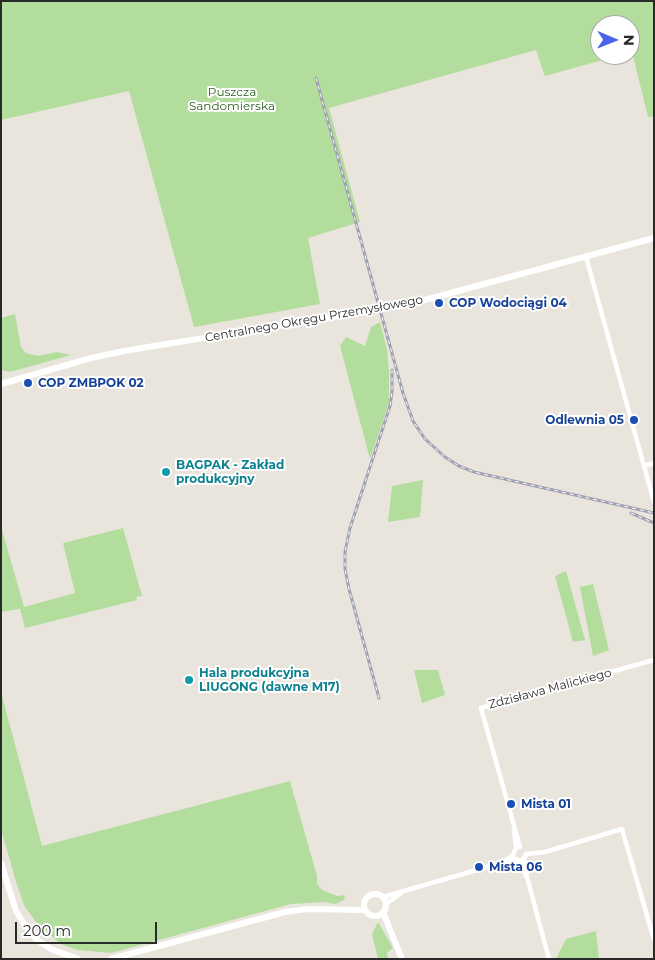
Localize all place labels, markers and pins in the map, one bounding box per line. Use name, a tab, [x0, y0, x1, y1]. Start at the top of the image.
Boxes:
place label: COP Wodociągi 04	[449, 296, 567, 310]
marker: COP Wodociągi 04	[433, 297, 445, 309]
place label: COP ZMBPOK 02	[38, 376, 144, 390]
marker: COP ZMBPOK 02	[22, 377, 34, 389]
place label: Odlewnia 05	[545, 413, 624, 427]
marker: Odlewnia 05	[628, 414, 640, 426]
place label: BAGPAK - Zakład produkcyjny	[176, 458, 284, 486]
marker: BAGPAK - Zakład produkcyjny	[160, 466, 172, 478]
place label: Hala produkcyjna LIUGONG (dawne M17)	[199, 666, 340, 694]
marker: Hala produkcyjna LIUGONG (dawne M17)	[183, 674, 195, 686]
place label: Mista 01	[521, 797, 571, 811]
marker: Mista 01	[505, 798, 517, 810]
place label: Mista 06	[489, 860, 542, 874]
marker: Mista 06	[473, 861, 485, 873]

